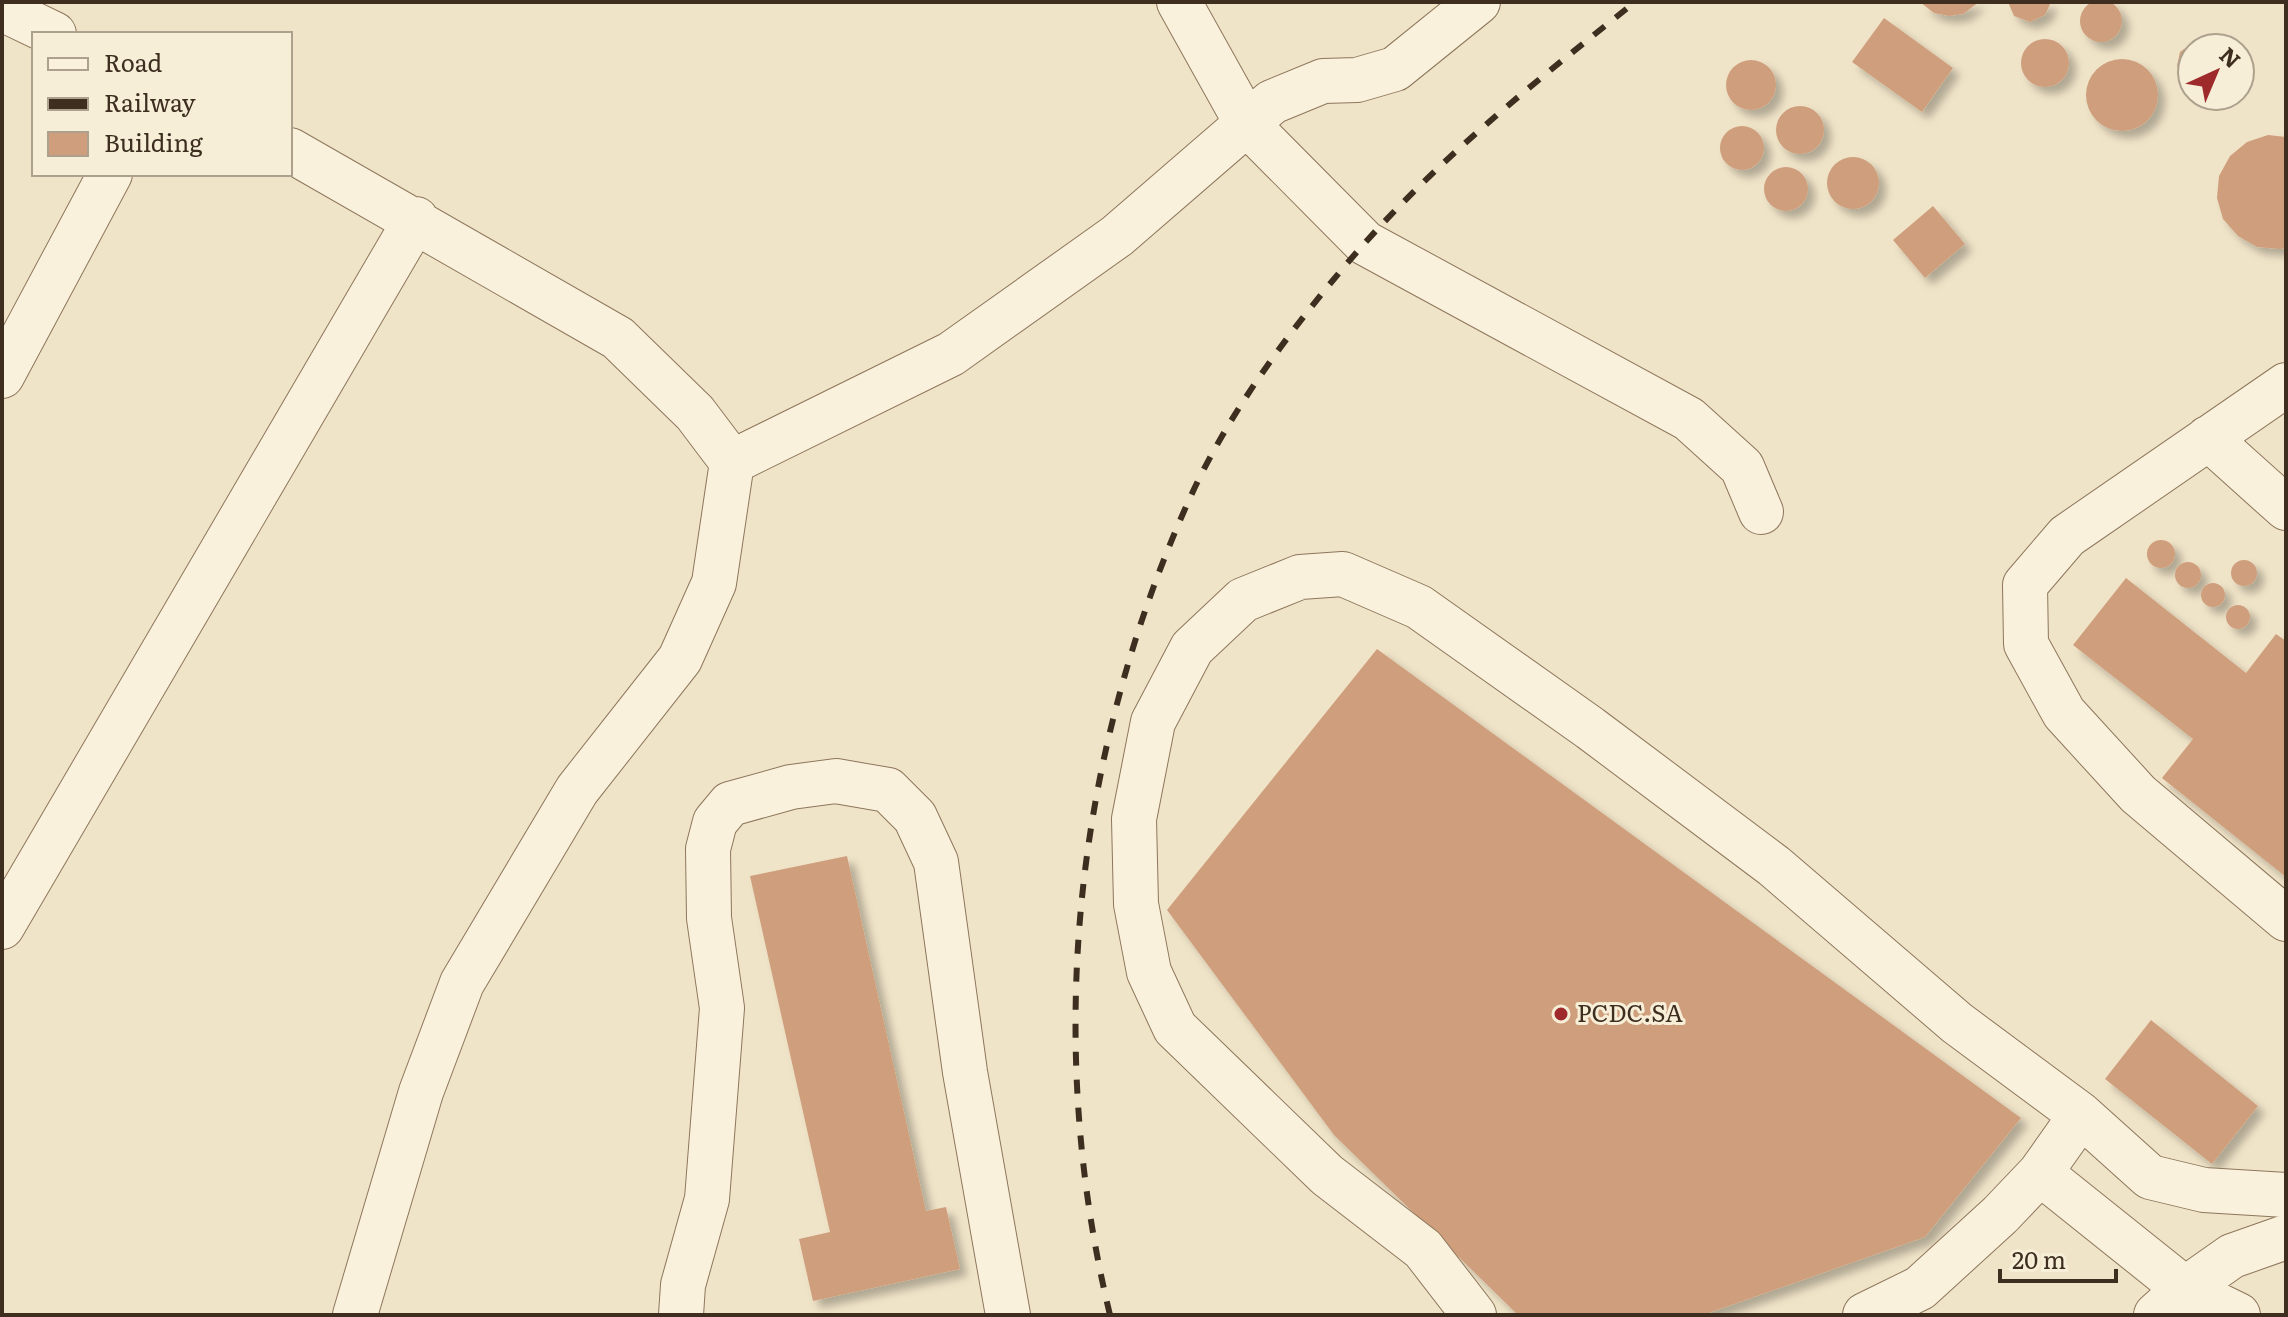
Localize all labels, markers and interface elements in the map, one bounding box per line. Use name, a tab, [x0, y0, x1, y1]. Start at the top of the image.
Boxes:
legend	[32, 32, 292, 176]
north arrow	[2176, 32, 2256, 112]
text: N	[2213, 38, 2249, 75]
text: Road	[104, 44, 163, 79]
text: Railway	[104, 84, 196, 119]
text: Building	[104, 124, 203, 159]
place label: PCDC.SA	[1577, 994, 1683, 1029]
marker: PCDC.SA	[1552, 1005, 1570, 1023]
scale bar	[2000, 1233, 2116, 1283]
text: 20 m	[2012, 1241, 2066, 1276]

